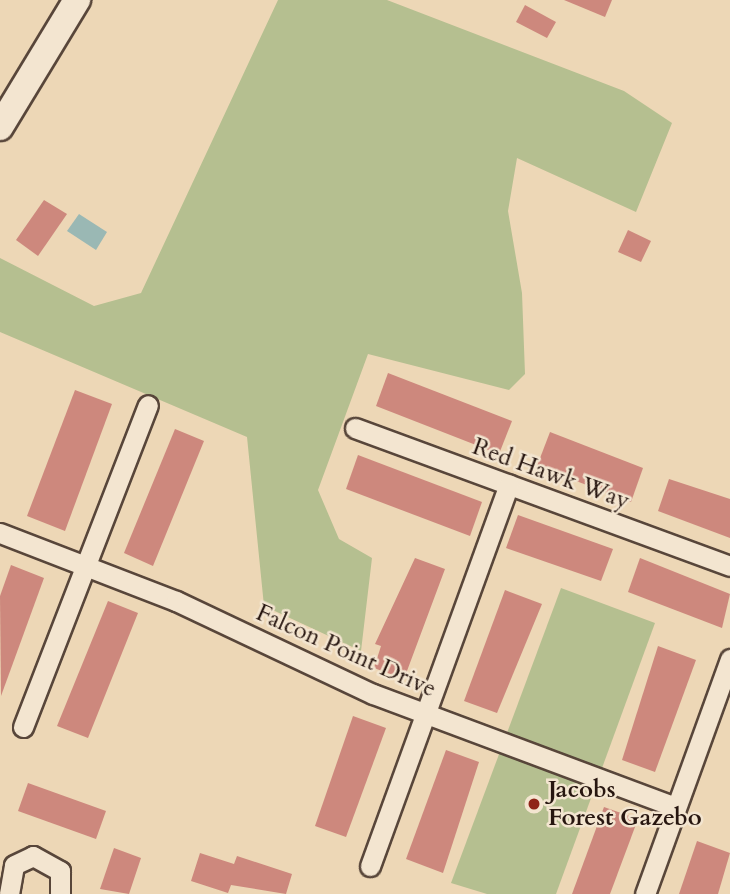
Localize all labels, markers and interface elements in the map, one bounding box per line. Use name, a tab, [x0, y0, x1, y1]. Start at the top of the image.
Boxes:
street label: Red Hawk Way	[468, 432, 634, 516]
street label: Falcon Point Drive	[252, 598, 440, 704]
place label: Jacobs Forest Gazebo	[548, 776, 702, 832]
marker: Jacobs Forest Gazebo	[526, 796, 542, 812]

